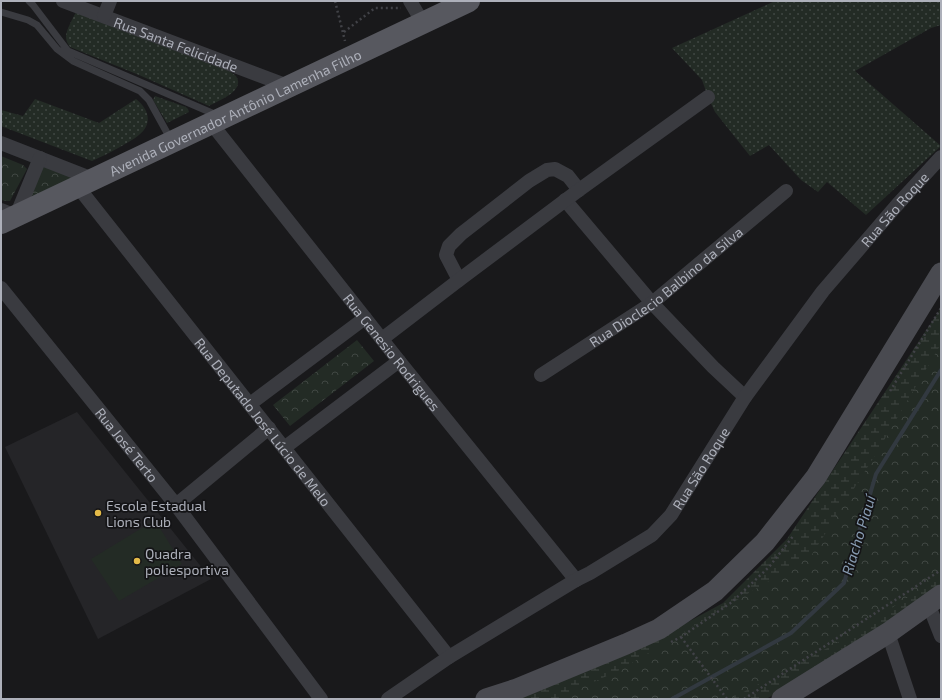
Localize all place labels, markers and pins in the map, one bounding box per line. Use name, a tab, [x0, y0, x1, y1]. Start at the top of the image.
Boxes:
place label: Escola Estadual Lions Club	[106, 497, 207, 530]
marker: Escola Estadual Lions Club	[93, 508, 103, 518]
place label: Quadra poliesportiva	[145, 545, 229, 578]
marker: Quadra poliesportiva	[132, 556, 142, 566]

